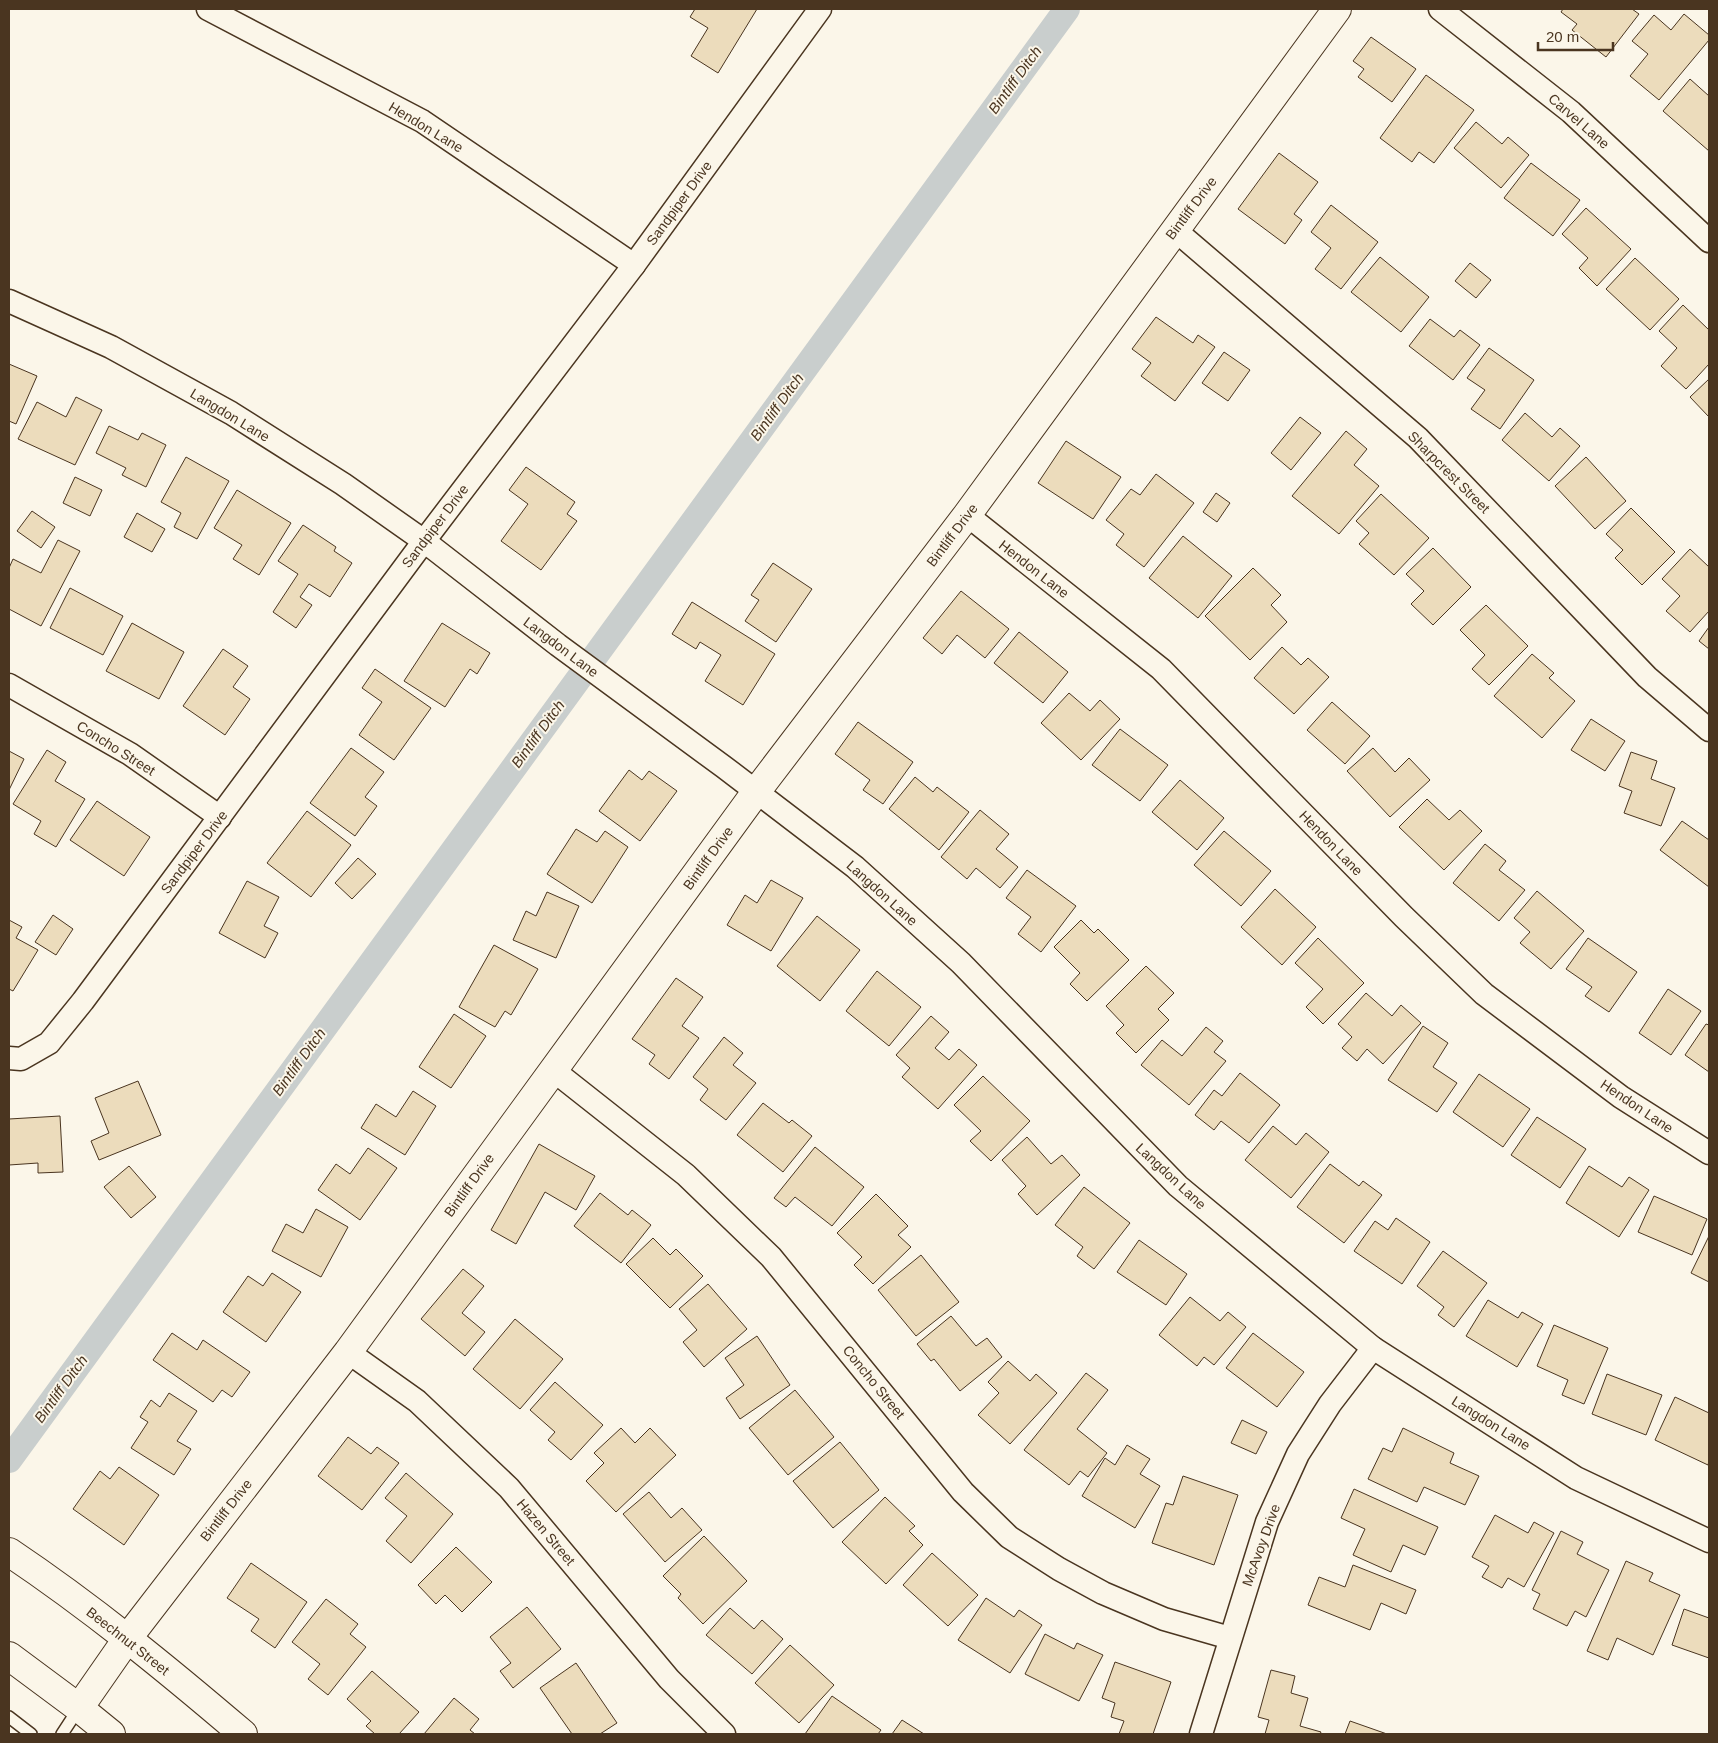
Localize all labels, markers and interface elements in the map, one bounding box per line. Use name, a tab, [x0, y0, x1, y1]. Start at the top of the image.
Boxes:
scale bar	[1538, 20, 1613, 52]
text: 20 m	[1546, 28, 1579, 45]
water label: Bintliff Ditch	[984, 43, 1045, 117]
street label: Carvel Lane	[1545, 90, 1613, 152]
street label: Hendon Lane	[386, 98, 466, 156]
street label: Sandpiper Drive	[643, 158, 715, 248]
street label: Bintliff Drive	[1162, 173, 1220, 243]
water label: Bintliff Ditch	[746, 370, 807, 444]
street label: Langdon Lane	[188, 385, 273, 445]
street label: Sharpcrest Street	[1405, 428, 1493, 516]
street label: Sandpiper Drive	[398, 481, 472, 571]
street label: Bintliff Drive	[923, 500, 981, 570]
street label: Hendon Lane	[996, 537, 1072, 601]
street label: Langdon Lane	[520, 614, 602, 680]
water label: Bintliff Ditch	[507, 697, 568, 771]
street label: Concho Street	[74, 718, 158, 779]
street label: Sandpiper Drive	[157, 807, 231, 897]
street label: Hendon Lane	[1296, 807, 1366, 879]
street label: Bintliff Drive	[680, 823, 736, 893]
street label: Langdon Lane	[843, 857, 921, 929]
water label: Bintliff Ditch	[268, 1025, 329, 1099]
street label: Hendon Lane	[1598, 1076, 1677, 1136]
street label: Langdon Lane	[1133, 1140, 1209, 1213]
street label: Bintliff Drive	[441, 1150, 497, 1220]
street label: Concho Street	[840, 1342, 908, 1422]
water label: Bintliff Ditch	[30, 1352, 91, 1426]
street label: Langdon Lane	[1449, 1392, 1533, 1454]
street label: Bintliff Drive	[197, 1476, 255, 1544]
street label: Hazen Street	[514, 1496, 578, 1569]
street label: McAvoy Drive	[1239, 1502, 1283, 1588]
street label: Beechnut Street	[84, 1604, 173, 1678]

